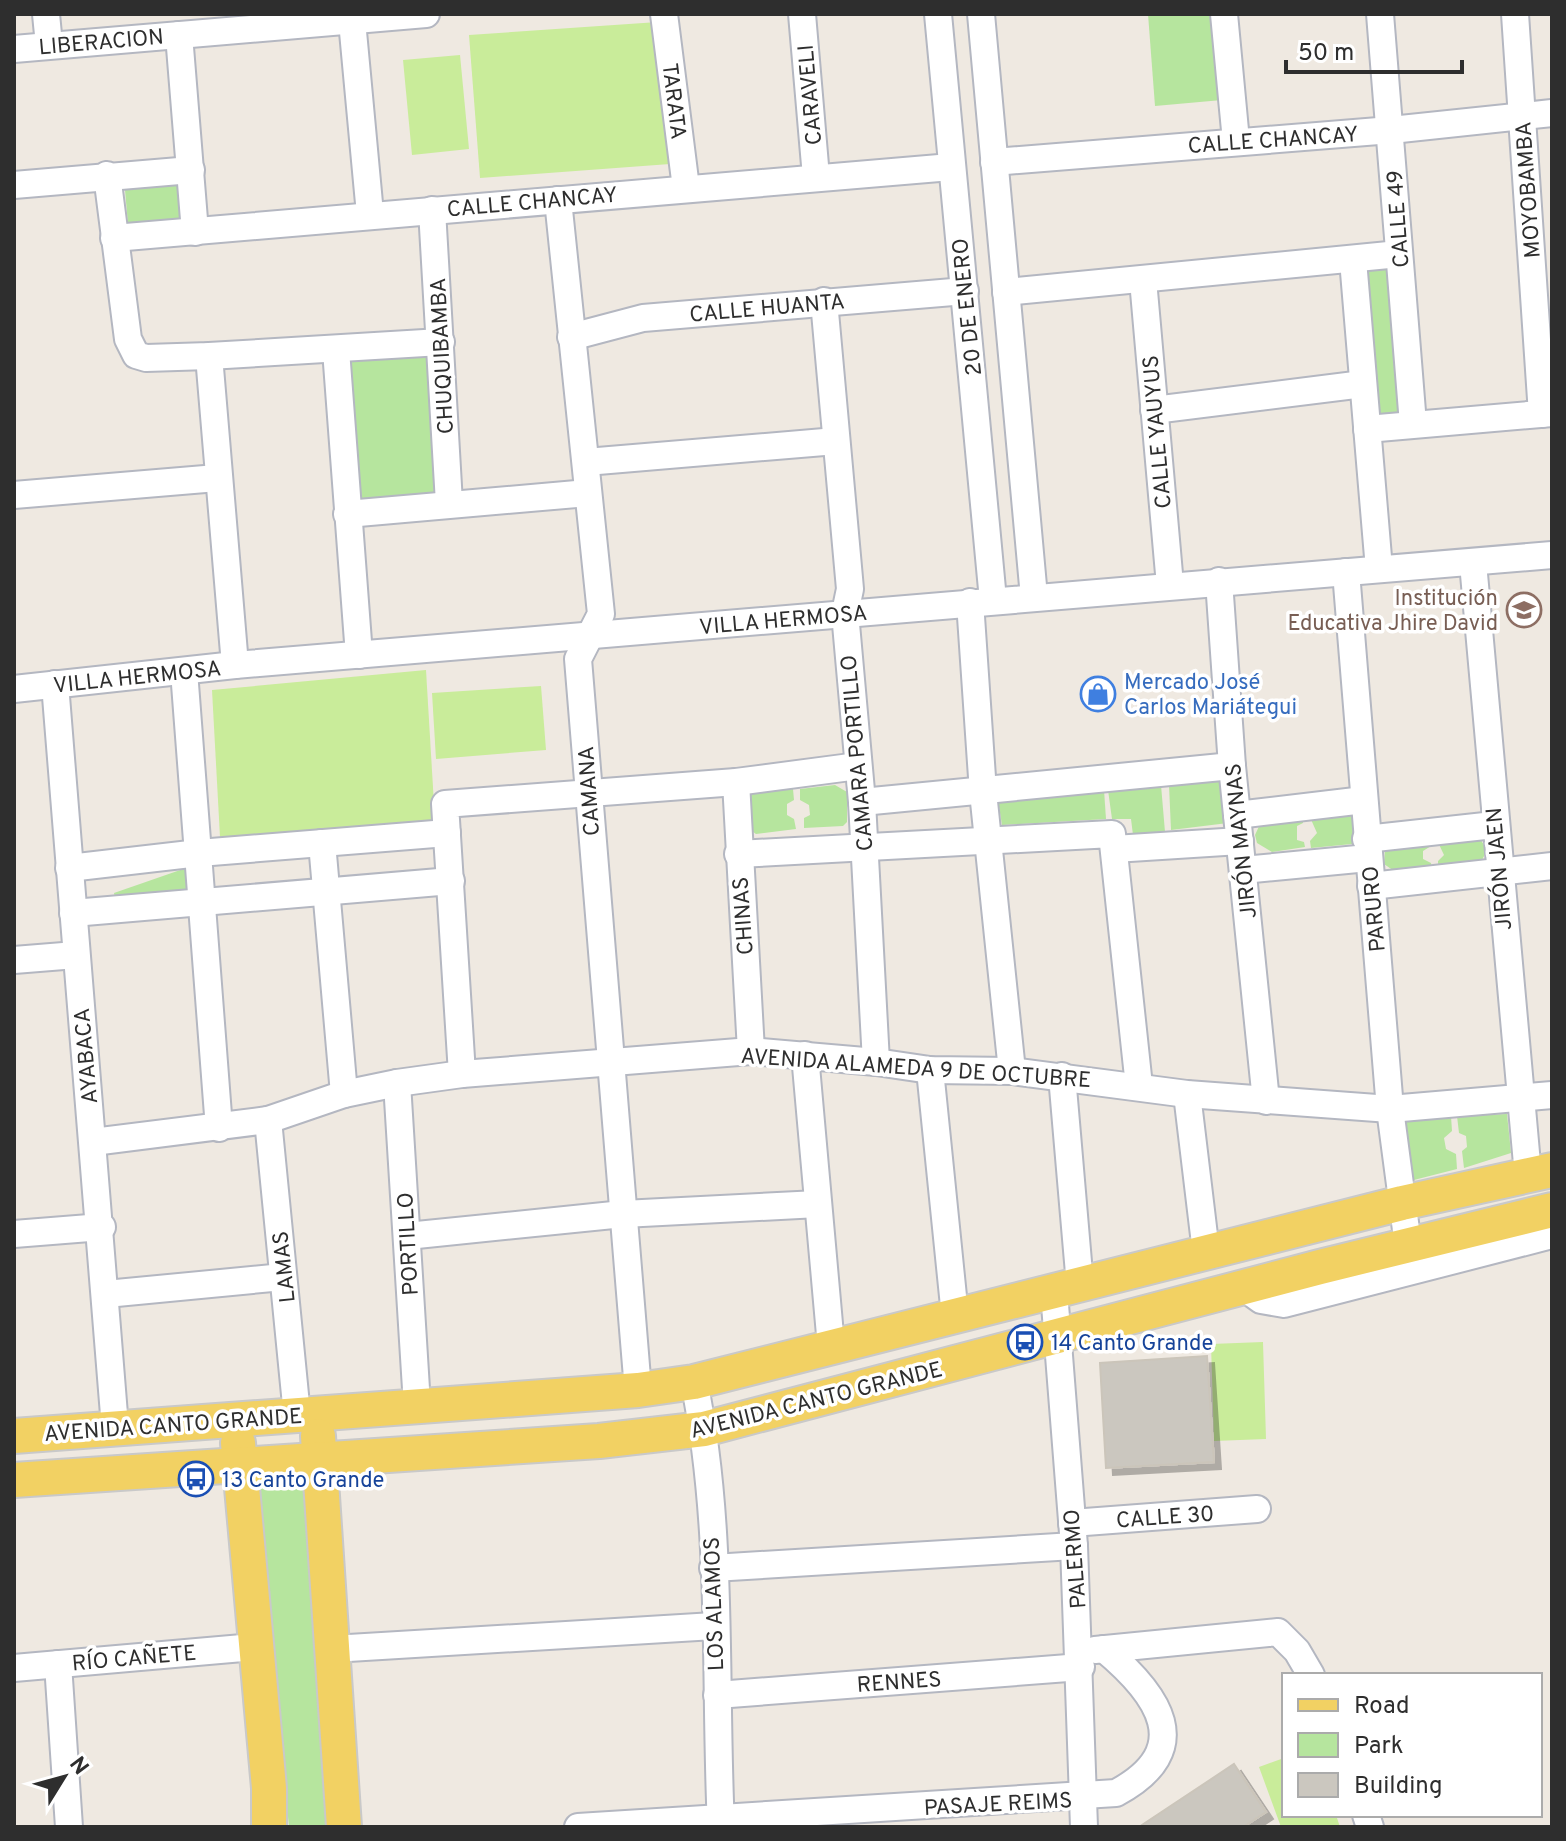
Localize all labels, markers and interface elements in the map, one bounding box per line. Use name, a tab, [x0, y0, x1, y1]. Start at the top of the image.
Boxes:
scale bar	[1286, 24, 1462, 74]
street label: LIBERACION	[38, 25, 165, 62]
text: 50 m	[1298, 39, 1354, 69]
street label: CARAVELI	[794, 43, 829, 146]
street label: TARATA	[654, 62, 691, 141]
street label: MOYOBAMBA	[1511, 121, 1548, 259]
street label: CALLE CHANCAY	[1187, 122, 1359, 161]
street label: CALLE 49	[1383, 169, 1416, 268]
street label: CALLE CHANCAY	[446, 183, 619, 224]
street label: 20 DE ENERO	[948, 237, 989, 377]
street label: CHUQUIBAMBA	[426, 277, 461, 435]
street label: CALLE HUANTA	[688, 289, 846, 330]
street label: CALLE YAUYUS	[1138, 354, 1179, 510]
place label: Institución Educativa Jhire David	[1288, 586, 1498, 638]
school or university icon: Institución Educativa Jhire David	[1505, 591, 1543, 629]
street label: VILLA HERMOSA	[698, 601, 868, 642]
street label: CAMARA PORTILLO	[836, 654, 881, 852]
street label: VILLA HERMOSA	[52, 656, 223, 701]
place label: Mercado José Carlos Mariátegui	[1124, 670, 1297, 722]
shop icon: Mercado José Carlos Mariátegui	[1079, 675, 1117, 713]
street label: CAMANA	[574, 745, 607, 837]
street label: JIRÓN MAYNAS	[1218, 762, 1264, 920]
street label: JIRÓN JAEN	[1479, 806, 1519, 932]
street label: PARURO	[1358, 865, 1393, 953]
street label: CHINAS	[728, 876, 761, 956]
street label: AYABACA	[70, 1007, 105, 1105]
street label: AVENIDA ALAMEDA 9 DE OCTUBRE	[740, 1044, 1092, 1095]
street label: PORTILLO	[393, 1191, 426, 1296]
street label: LAMAS	[268, 1229, 303, 1304]
bus stop icon: 14 Canto Grande	[1006, 1323, 1044, 1361]
place label: 14 Canto Grande	[1051, 1331, 1213, 1358]
street label: AVENIDA CANTO GRANDE	[688, 1357, 945, 1446]
street label: AVENIDA CANTO GRANDE	[43, 1404, 303, 1449]
bus stop icon: 13 Canto Grande	[177, 1460, 215, 1498]
place label: 13 Canto Grande	[222, 1468, 384, 1495]
street label: CALLE 30	[1115, 1502, 1215, 1535]
street label: PALERMO	[1060, 1508, 1093, 1610]
street label: LOS ALAMOS	[700, 1536, 731, 1672]
street label: RÍO CAÑETE	[71, 1639, 198, 1678]
street label: RENNES	[856, 1667, 942, 1700]
legend	[1282, 1673, 1542, 1817]
text: Road	[1354, 1692, 1410, 1722]
text: Park	[1354, 1732, 1404, 1762]
north arrow	[24, 1737, 104, 1817]
text: N	[62, 1752, 94, 1781]
text: Building	[1354, 1772, 1443, 1802]
street label: PASAJE REIMS	[923, 1788, 1073, 1823]

